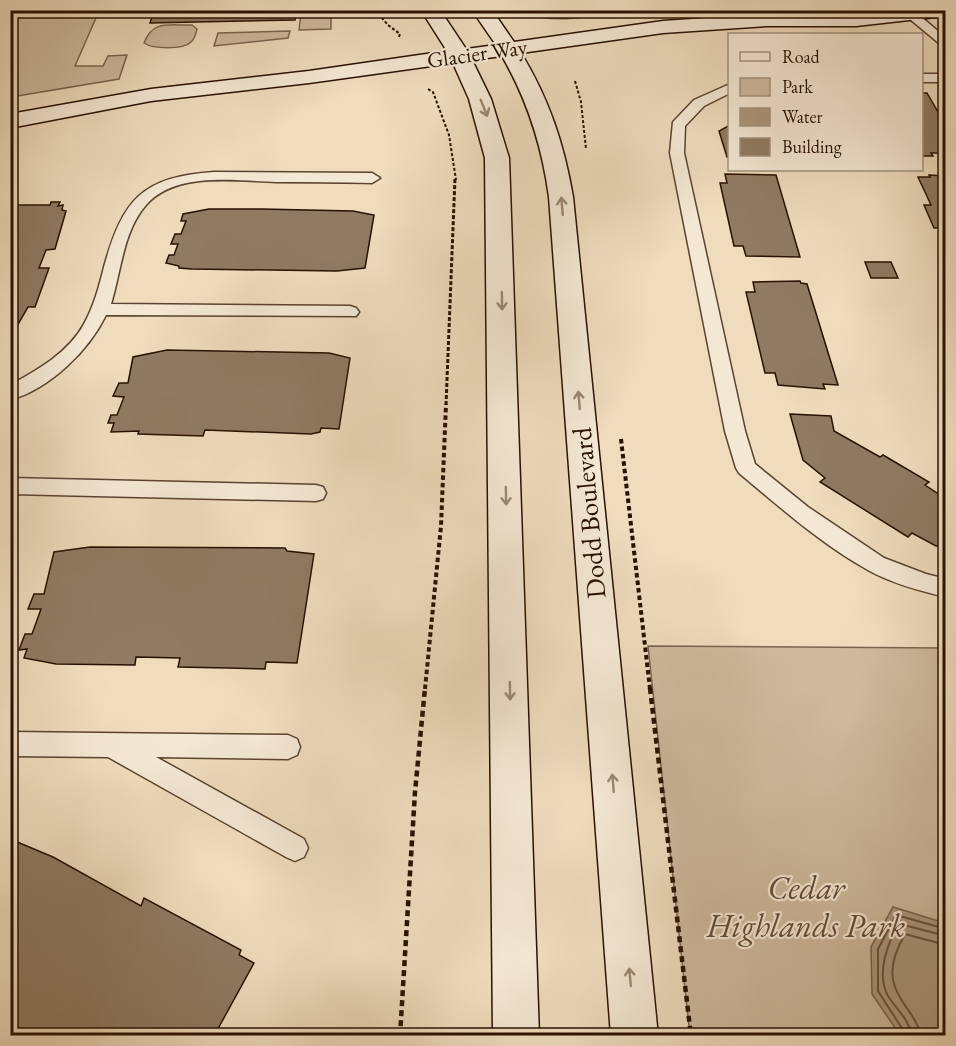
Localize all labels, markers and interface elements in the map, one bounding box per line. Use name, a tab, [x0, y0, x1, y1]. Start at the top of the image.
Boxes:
street label: Glacier Way	[425, 32, 529, 75]
legend	[728, 33, 923, 171]
text: Road	[782, 45, 821, 68]
text: Park	[782, 75, 813, 98]
one-way arrow	[479, 99, 490, 117]
text: Water	[782, 105, 823, 128]
text: Building	[782, 135, 842, 158]
one-way arrow	[556, 197, 567, 217]
one-way arrow	[496, 291, 507, 311]
one-way arrow	[573, 391, 584, 411]
street label: Dodd Boulevard	[564, 426, 613, 600]
one-way arrow	[500, 486, 511, 506]
one-way arrow	[504, 681, 515, 701]
one-way arrow	[607, 774, 618, 793]
park label: Cedar Highlands Park	[706, 866, 905, 947]
one-way arrow	[624, 968, 635, 988]

